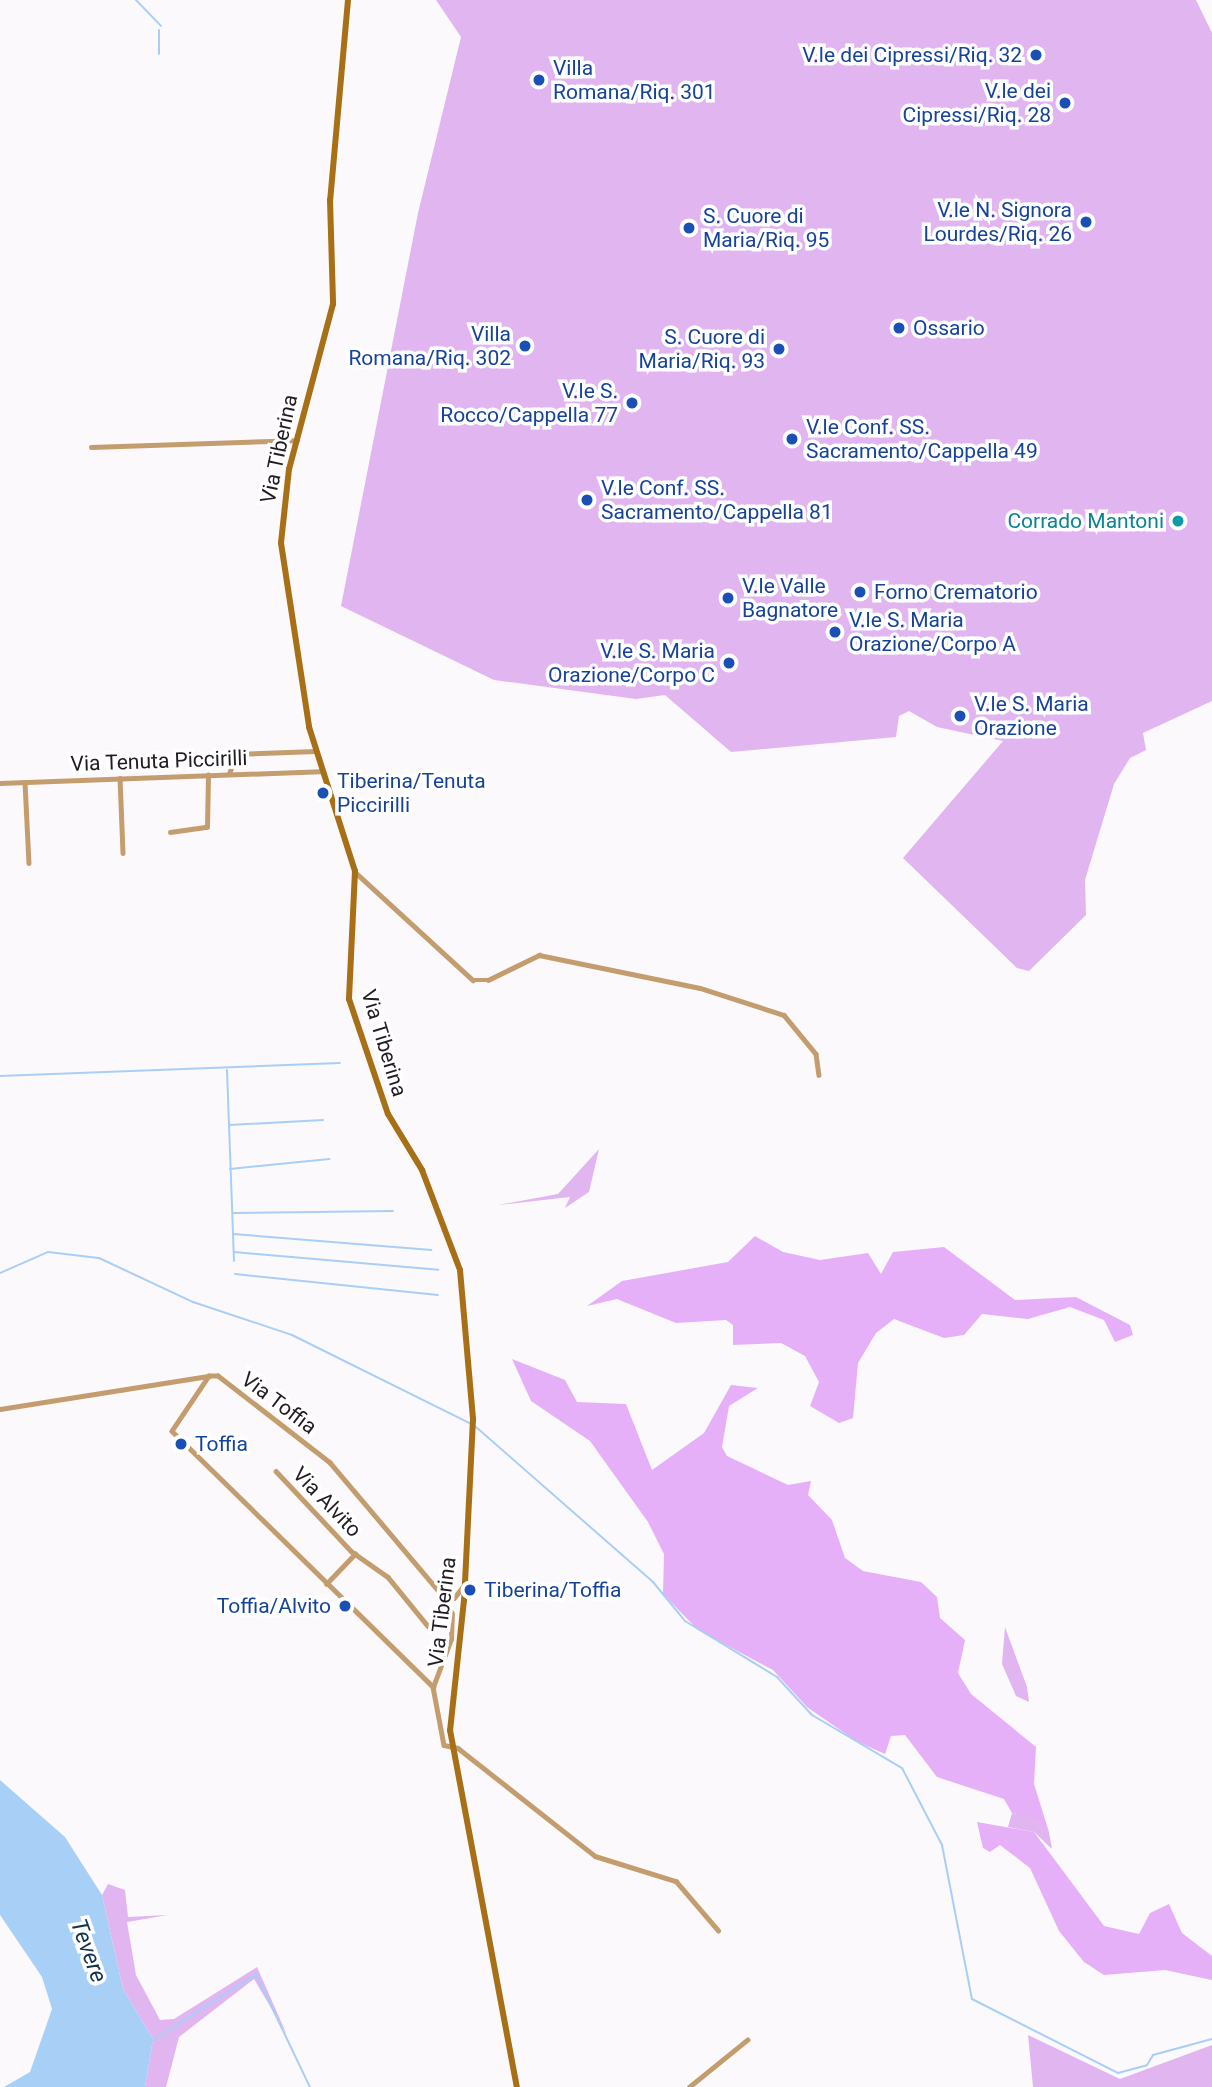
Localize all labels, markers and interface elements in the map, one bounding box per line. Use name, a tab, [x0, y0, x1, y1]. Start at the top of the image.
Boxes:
place label: V.le dei Cipressi/Riq. 32	[802, 42, 1022, 68]
marker: V.le dei Cipressi/Riq. 32	[1028, 47, 1044, 63]
place label: Villa Romana/Riq. 301	[553, 55, 716, 105]
marker: Villa Romana/Riq. 301	[531, 72, 547, 88]
place label: V.le dei Cipressi/Riq. 28	[903, 78, 1051, 128]
marker: V.le dei Cipressi/Riq. 28	[1057, 95, 1073, 111]
place label: V.le N. Signora Lourdes/Riq. 26	[923, 197, 1072, 247]
place label: S. Cuore di Maria/Riq. 95	[703, 203, 829, 253]
marker: V.le N. Signora Lourdes/Riq. 26	[1078, 214, 1094, 230]
marker: S. Cuore di Maria/Riq. 95	[681, 220, 697, 236]
place label: Ossario	[913, 315, 985, 341]
marker: Ossario	[891, 320, 907, 336]
place label: Villa Romana/Riq. 302	[348, 321, 511, 371]
place label: S. Cuore di Maria/Riq. 93	[639, 324, 765, 374]
marker: Villa Romana/Riq. 302	[517, 338, 533, 354]
marker: S. Cuore di Maria/Riq. 93	[771, 341, 787, 357]
place label: V.le S. Rocco/Cappella 77	[440, 378, 618, 428]
street label: Via Tiberina	[255, 392, 303, 506]
marker: V.le S. Rocco/Cappella 77	[624, 395, 640, 411]
place label: V.le Conf. SS. Sacramento/Cappella 49	[806, 414, 1038, 464]
marker: V.le Conf. SS. Sacramento/Cappella 49	[784, 431, 800, 447]
place label: V.le Conf. SS. Sacramento/Cappella 81	[601, 475, 833, 525]
marker: V.le Conf. SS. Sacramento/Cappella 81	[579, 492, 595, 508]
place label: Corrado Mantoni	[1007, 508, 1164, 534]
marker: Corrado Mantoni	[1170, 513, 1186, 529]
place label: V.le Valle Bagnatore	[742, 573, 838, 623]
place label: Forno Crematorio	[874, 579, 1038, 605]
marker: Forno Crematorio	[852, 584, 868, 600]
marker: V.le Valle Bagnatore	[720, 590, 736, 606]
place label: V.le S. Maria Orazione/Corpo A	[849, 607, 1016, 657]
marker: V.le S. Maria Orazione/Corpo A	[827, 624, 843, 640]
place label: V.le S. Maria Orazione/Corpo C	[548, 638, 715, 688]
marker: V.le S. Maria Orazione/Corpo C	[721, 655, 737, 671]
place label: V.le S. Maria Orazione	[974, 691, 1089, 741]
marker: V.le S. Maria Orazione	[952, 708, 968, 724]
street label: Via Tenuta Piccirilli	[70, 745, 248, 777]
place label: Tiberina/Tenuta Piccirilli	[337, 768, 486, 818]
marker: Tiberina/Tenuta Piccirilli	[315, 785, 331, 801]
street label: Via Tiberina	[356, 986, 412, 1100]
street label: Via Toffia	[236, 1366, 322, 1440]
place label: Toffia	[195, 1431, 248, 1457]
marker: Toffia	[173, 1436, 189, 1452]
street label: Via Alvito	[287, 1462, 367, 1542]
street label: Via Tiberina	[423, 1555, 461, 1669]
place label: Tiberina/Toffia	[484, 1577, 621, 1603]
marker: Tiberina/Toffia	[462, 1582, 478, 1598]
place label: Toffia/Alvito	[217, 1593, 331, 1619]
marker: Toffia/Alvito	[337, 1598, 353, 1614]
water label: Tevere	[64, 1915, 112, 1987]

